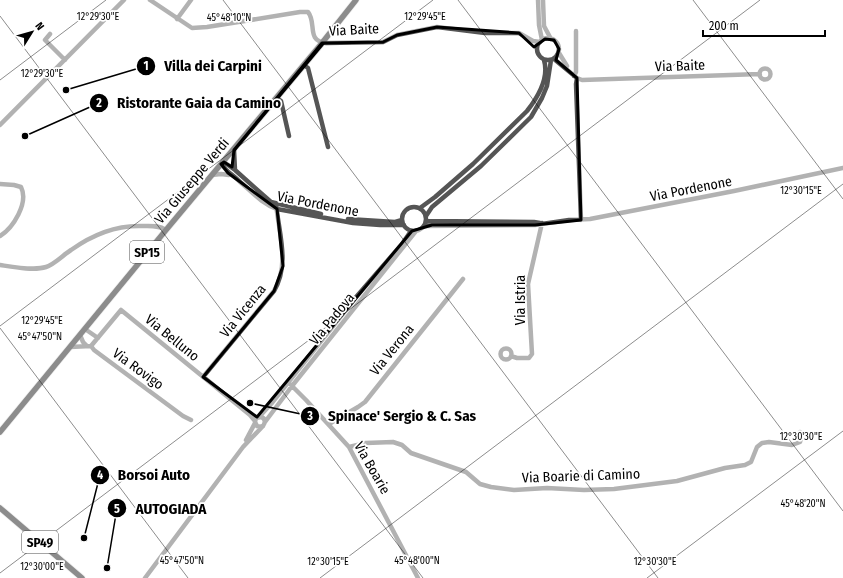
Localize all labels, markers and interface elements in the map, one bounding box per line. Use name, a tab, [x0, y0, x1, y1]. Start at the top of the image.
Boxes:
text: 12°29'30"E	[77, 11, 119, 23]
text: 12°29'45"E	[404, 11, 446, 23]
north arrow	[12, 12, 52, 52]
text: 45°48'10"N	[207, 12, 251, 24]
scale bar	[703, 12, 825, 38]
text: 200 m	[709, 19, 739, 33]
text: N	[32, 20, 47, 33]
street label: Via Baite	[329, 20, 380, 40]
callout: Villa dei Carpini	[136, 53, 269, 80]
text: Villa dei Carpini	[163, 57, 262, 75]
street label: Via Baite	[655, 57, 705, 75]
text: 1	[143, 59, 149, 73]
text: 12°29'30"E	[21, 68, 63, 80]
callout: Ristorante Gaia da Camino	[89, 89, 289, 116]
text: Ristorante Gaia da Camino	[117, 94, 281, 112]
text: 2	[95, 96, 102, 110]
street label: Via Giuseppe Verdi	[151, 135, 233, 227]
street label: Via Pordenone	[649, 173, 733, 205]
text: 12°30'15"E	[780, 185, 822, 197]
street label: Via Pordenone	[276, 188, 360, 220]
road number: SP15	[130, 241, 164, 263]
street label: Via Istria	[512, 275, 529, 325]
street label: Via Vicenza	[216, 281, 270, 341]
street label: Via Padova	[306, 289, 358, 348]
street label: Via Belluno	[141, 311, 203, 365]
text: 12°29'45"E	[21, 315, 63, 327]
street label: Via Verona	[366, 321, 418, 379]
text: 45°47'50"N	[18, 331, 62, 343]
street label: Via Rovigo	[109, 345, 167, 393]
callout: Spinace' Sergio & C. Sas	[300, 402, 484, 429]
text: Spinace' Sergio & C. Sas	[328, 407, 477, 425]
text: 3	[306, 409, 313, 423]
text: 12°30'30"E	[780, 431, 823, 443]
street label: Via Boarie	[350, 439, 394, 497]
callout: Borsoi Auto	[90, 462, 198, 489]
street label: Via Boarie di Camino	[522, 465, 640, 487]
text: Borsoi Auto	[118, 466, 190, 484]
text: 4	[97, 468, 103, 482]
callout: AUTOGIADA	[107, 495, 214, 522]
text: 45°48'20"N	[781, 498, 826, 510]
text: AUTOGIADA	[134, 500, 207, 518]
text: 5	[114, 502, 120, 516]
road number: SP49	[22, 531, 58, 553]
text: 45°47'50"N	[160, 555, 204, 567]
text: 45°48'00"N	[394, 555, 440, 567]
text: 12°30'15"E	[307, 556, 349, 568]
text: 12°30'30"E	[634, 556, 677, 568]
text: 12°30'00"E	[20, 561, 64, 573]

